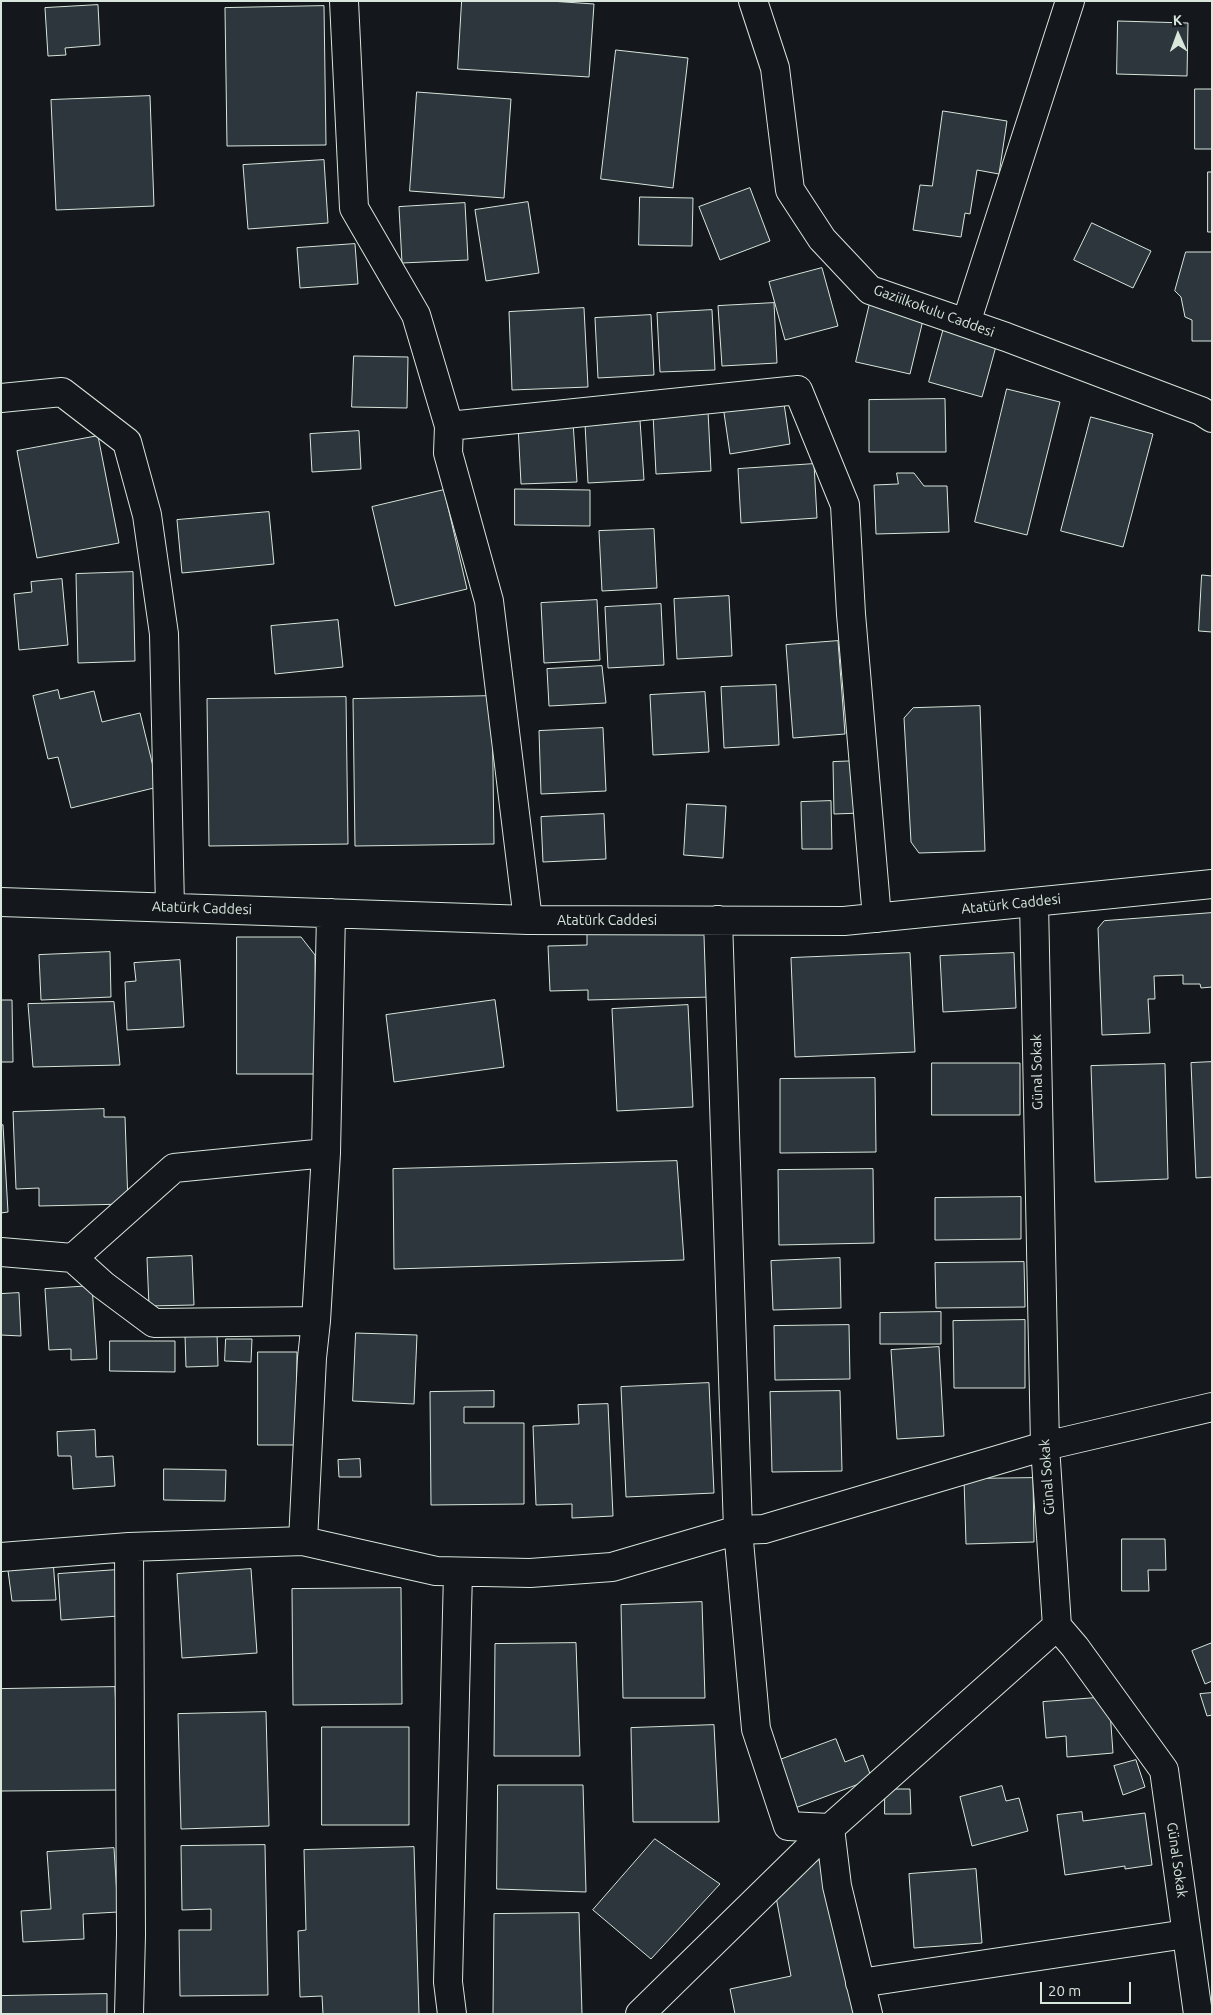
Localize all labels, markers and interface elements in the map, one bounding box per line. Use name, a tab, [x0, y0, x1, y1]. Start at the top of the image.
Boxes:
north arrow	[1153, 10, 1203, 60]
text: K	[1173, 12, 1182, 28]
street label: Gaziilkokulu Caddesi	[871, 281, 997, 341]
street label: Atatürk Caddesi	[960, 890, 1062, 918]
street label: Atatürk Caddesi	[152, 898, 252, 918]
street label: Atatürk Caddesi	[557, 912, 657, 928]
street label: Günal Sokak	[1028, 1034, 1046, 1110]
street label: Günal Sokak	[1036, 1438, 1058, 1516]
street label: Günal Sokak	[1163, 1821, 1191, 1899]
scale bar	[1043, 1972, 1134, 2004]
text: 20 m	[1048, 1982, 1081, 1999]

